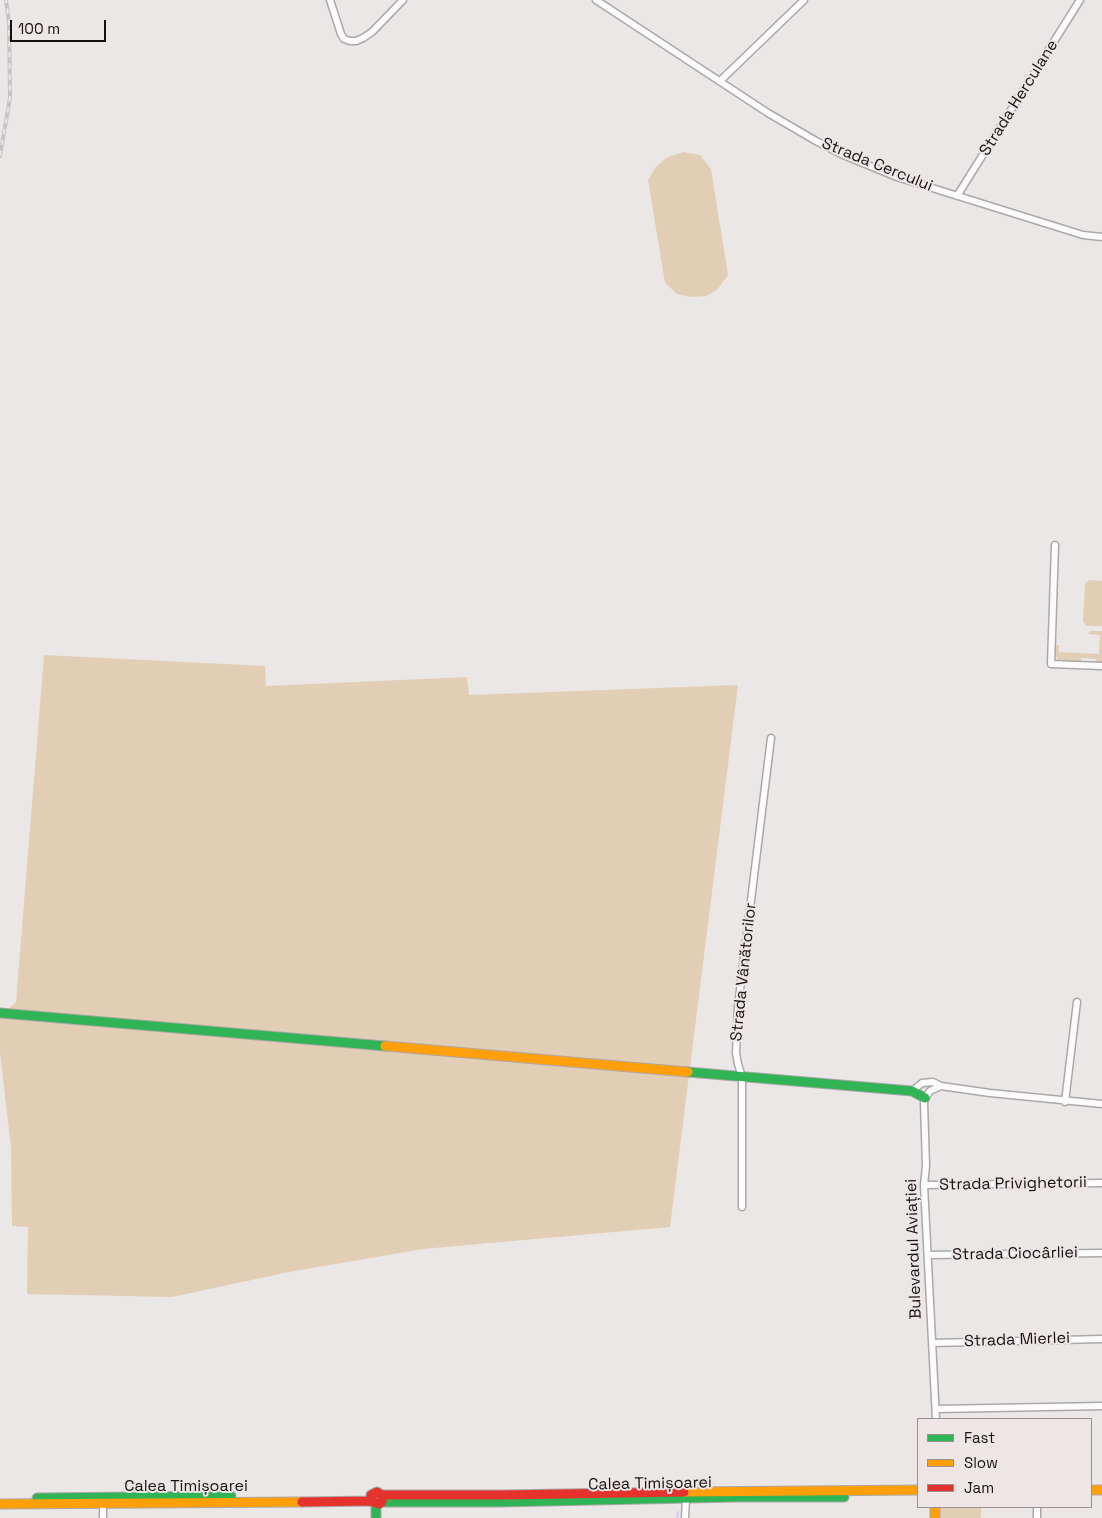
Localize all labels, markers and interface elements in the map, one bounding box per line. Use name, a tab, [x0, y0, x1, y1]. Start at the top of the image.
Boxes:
scale bar	[12, 10, 109, 42]
text: 100 m	[18, 19, 60, 38]
street label: Strada Herculane	[976, 37, 1062, 159]
street label: Strada Cercului	[819, 134, 935, 196]
street label: Strada Vânătorilor	[727, 902, 761, 1042]
street label: Strada Privighetorii	[939, 1173, 1087, 1195]
street label: Bulevardul Aviației	[902, 1178, 926, 1320]
street label: Strada Ciocârliei	[952, 1243, 1078, 1265]
street label: Strada Mierlei	[964, 1329, 1070, 1351]
legend	[917, 1418, 1092, 1508]
text: Fast	[964, 1428, 995, 1447]
text: Slow	[964, 1453, 998, 1472]
street label: Calea Timișoarei	[588, 1473, 712, 1495]
street label: Calea Timișoarei	[124, 1477, 248, 1497]
text: Jam	[964, 1478, 994, 1497]

